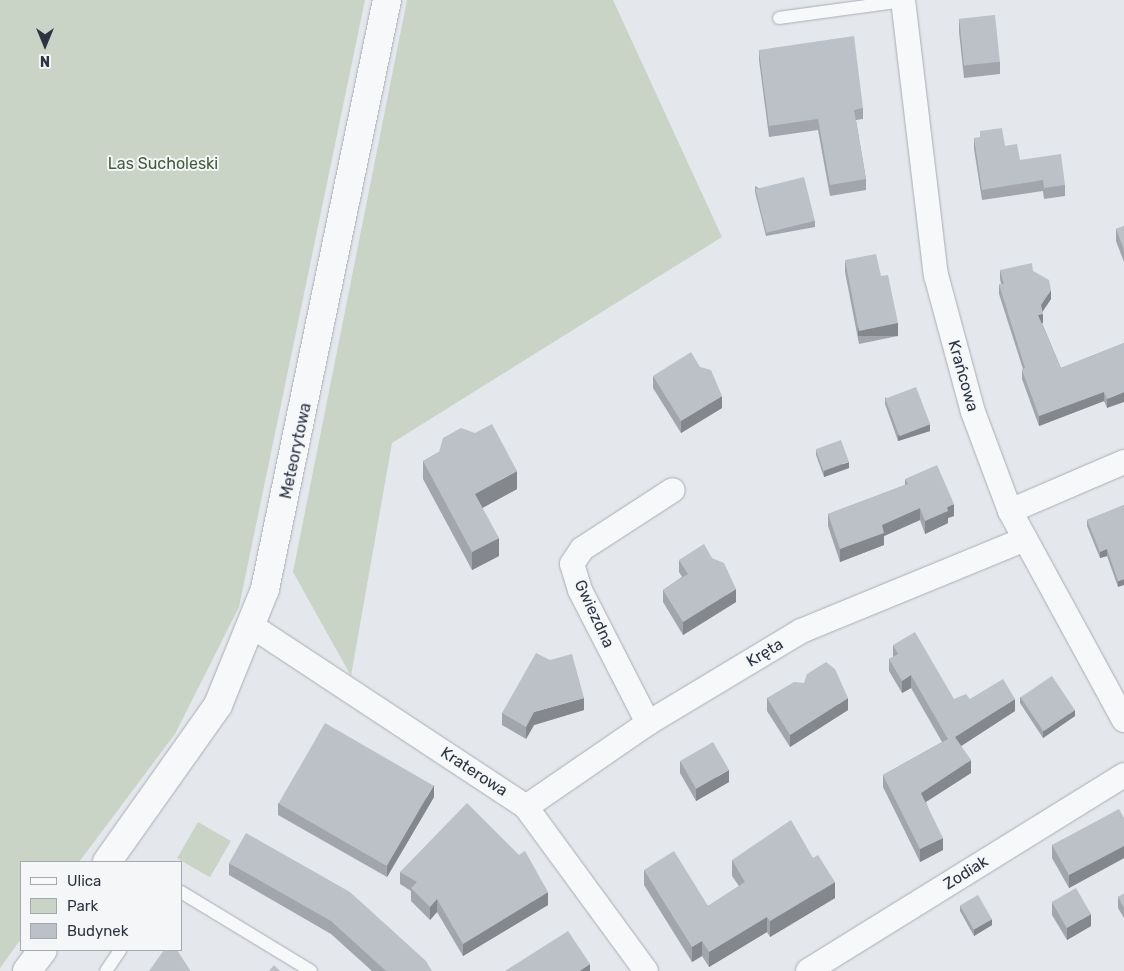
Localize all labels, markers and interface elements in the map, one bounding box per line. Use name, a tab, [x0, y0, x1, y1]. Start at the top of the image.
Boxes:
north arrow	[20, 20, 70, 70]
text: N	[40, 52, 50, 69]
park label: Las Sucholeski	[108, 154, 218, 174]
street label: Krańcowa	[944, 338, 982, 414]
street label: Meteorytowa	[276, 401, 316, 501]
street label: Gwiezdna	[570, 577, 618, 651]
street label: Kręta	[743, 635, 787, 671]
street label: Kraterowa	[437, 743, 511, 801]
street label: Zodiak	[940, 852, 992, 894]
legend	[20, 861, 182, 951]
text: Ulica	[67, 872, 101, 890]
text: Park	[67, 897, 98, 915]
text: Budynek	[67, 922, 129, 940]

